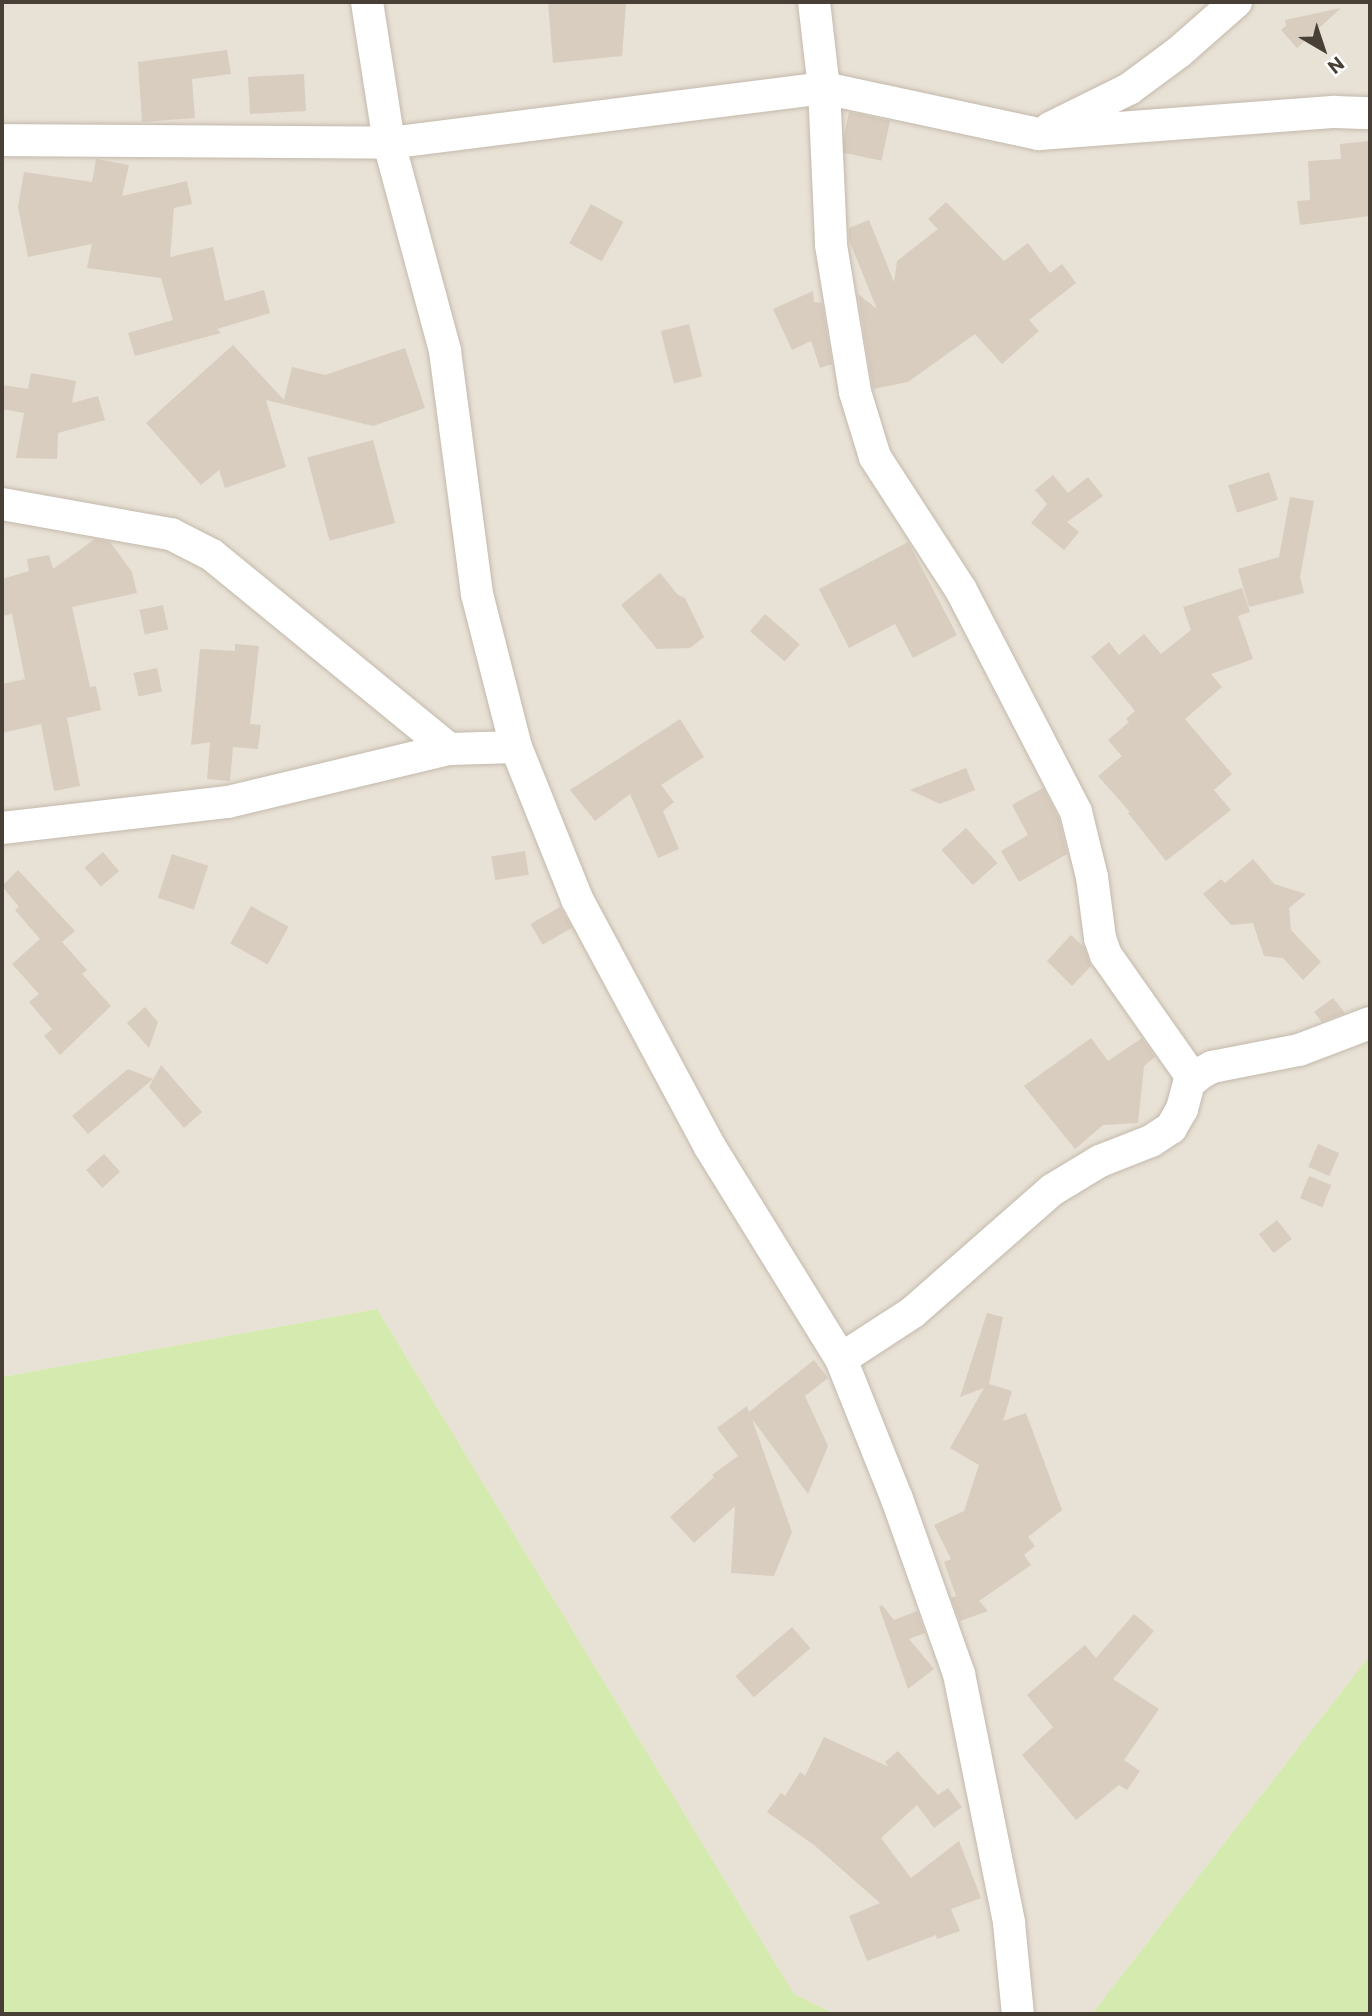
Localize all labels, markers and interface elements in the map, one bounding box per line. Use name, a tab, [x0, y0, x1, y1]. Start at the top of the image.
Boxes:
north arrow	[1288, 14, 1358, 84]
text: N	[1324, 52, 1349, 79]

